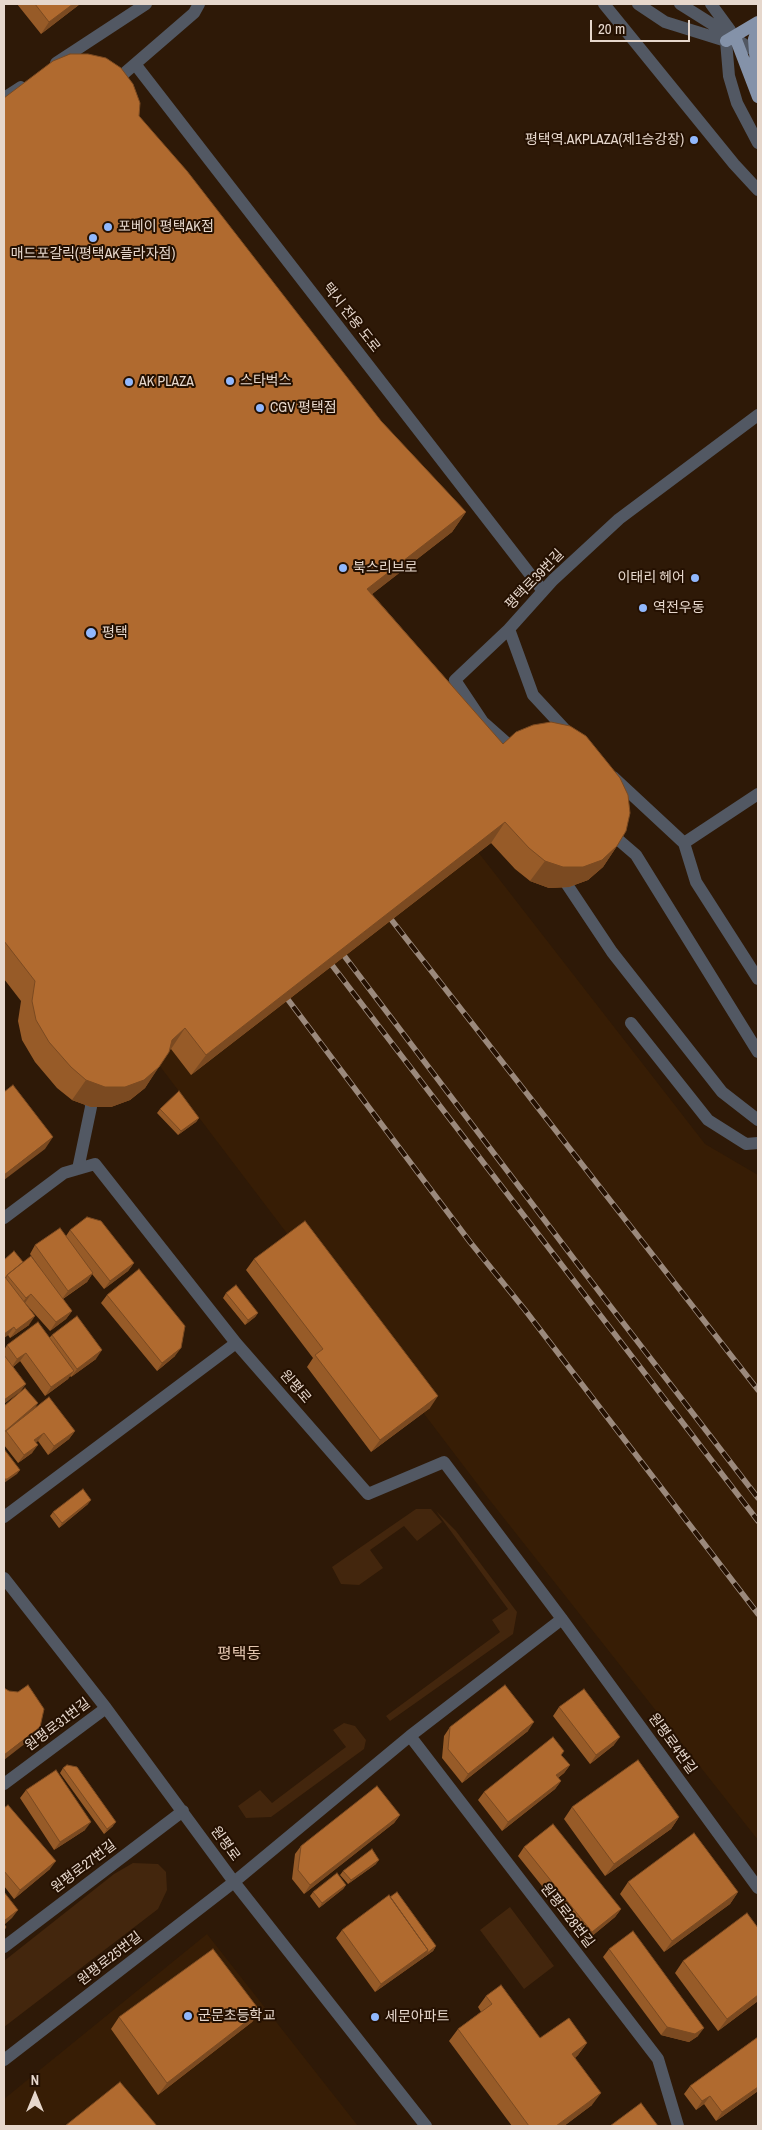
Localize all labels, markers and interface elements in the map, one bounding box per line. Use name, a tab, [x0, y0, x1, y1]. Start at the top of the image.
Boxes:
scale bar	[592, 10, 692, 42]
text: 20 m	[598, 18, 625, 39]
place label: 평택역.AKPLAZA(제1승강장)	[525, 132, 684, 148]
marker: 평택역.AKPLAZA(제1승강장)	[688, 134, 700, 146]
place label: 포베이 평택AK점	[118, 219, 214, 235]
marker: 포베이 평택AK점	[102, 221, 114, 233]
marker: 매드포갈릭(평택AK플라자점)	[87, 232, 99, 244]
place label: 매드포갈릭(평택AK플라자점)	[11, 246, 175, 262]
street label: 택시 전용 도로	[319, 280, 383, 356]
place label: 스타벅스	[240, 373, 292, 389]
place label: AK PLAZA	[139, 374, 194, 390]
marker: 스타벅스	[224, 375, 236, 387]
marker: AK PLAZA	[123, 376, 135, 388]
place label: CGV 평택점	[270, 400, 337, 416]
marker: CGV 평택점	[254, 402, 266, 414]
street label: 평택로39번길	[502, 546, 568, 614]
place label: 북스리브로	[353, 560, 417, 576]
marker: 북스리브로	[337, 562, 349, 574]
place label: 이태리 헤어	[617, 570, 685, 586]
marker: 이태리 헤어	[689, 572, 701, 584]
place label: 역전우동	[653, 600, 705, 616]
marker: 역전우동	[637, 602, 649, 614]
place label: 평택	[102, 625, 128, 641]
marker: 평택	[84, 626, 98, 640]
street label: 원평로	[276, 1367, 314, 1407]
district label: 평택동	[217, 1645, 261, 1665]
street label: 원평로31번길	[22, 1695, 94, 1755]
street label: 원평로4번길	[644, 1710, 700, 1778]
street label: 원평로	[207, 1823, 243, 1865]
street label: 원평로27번길	[48, 1837, 120, 1897]
street label: 원평로28번길	[537, 1880, 597, 1952]
street label: 원평로25번길	[74, 1929, 146, 1989]
place label: 군문초등학교	[198, 2008, 275, 2024]
place label: 세문아파트	[385, 2009, 449, 2025]
marker: 군문초등학교	[182, 2010, 194, 2022]
marker: 세문아파트	[369, 2011, 381, 2023]
north arrow	[10, 2070, 60, 2120]
text: N	[31, 2071, 39, 2089]

